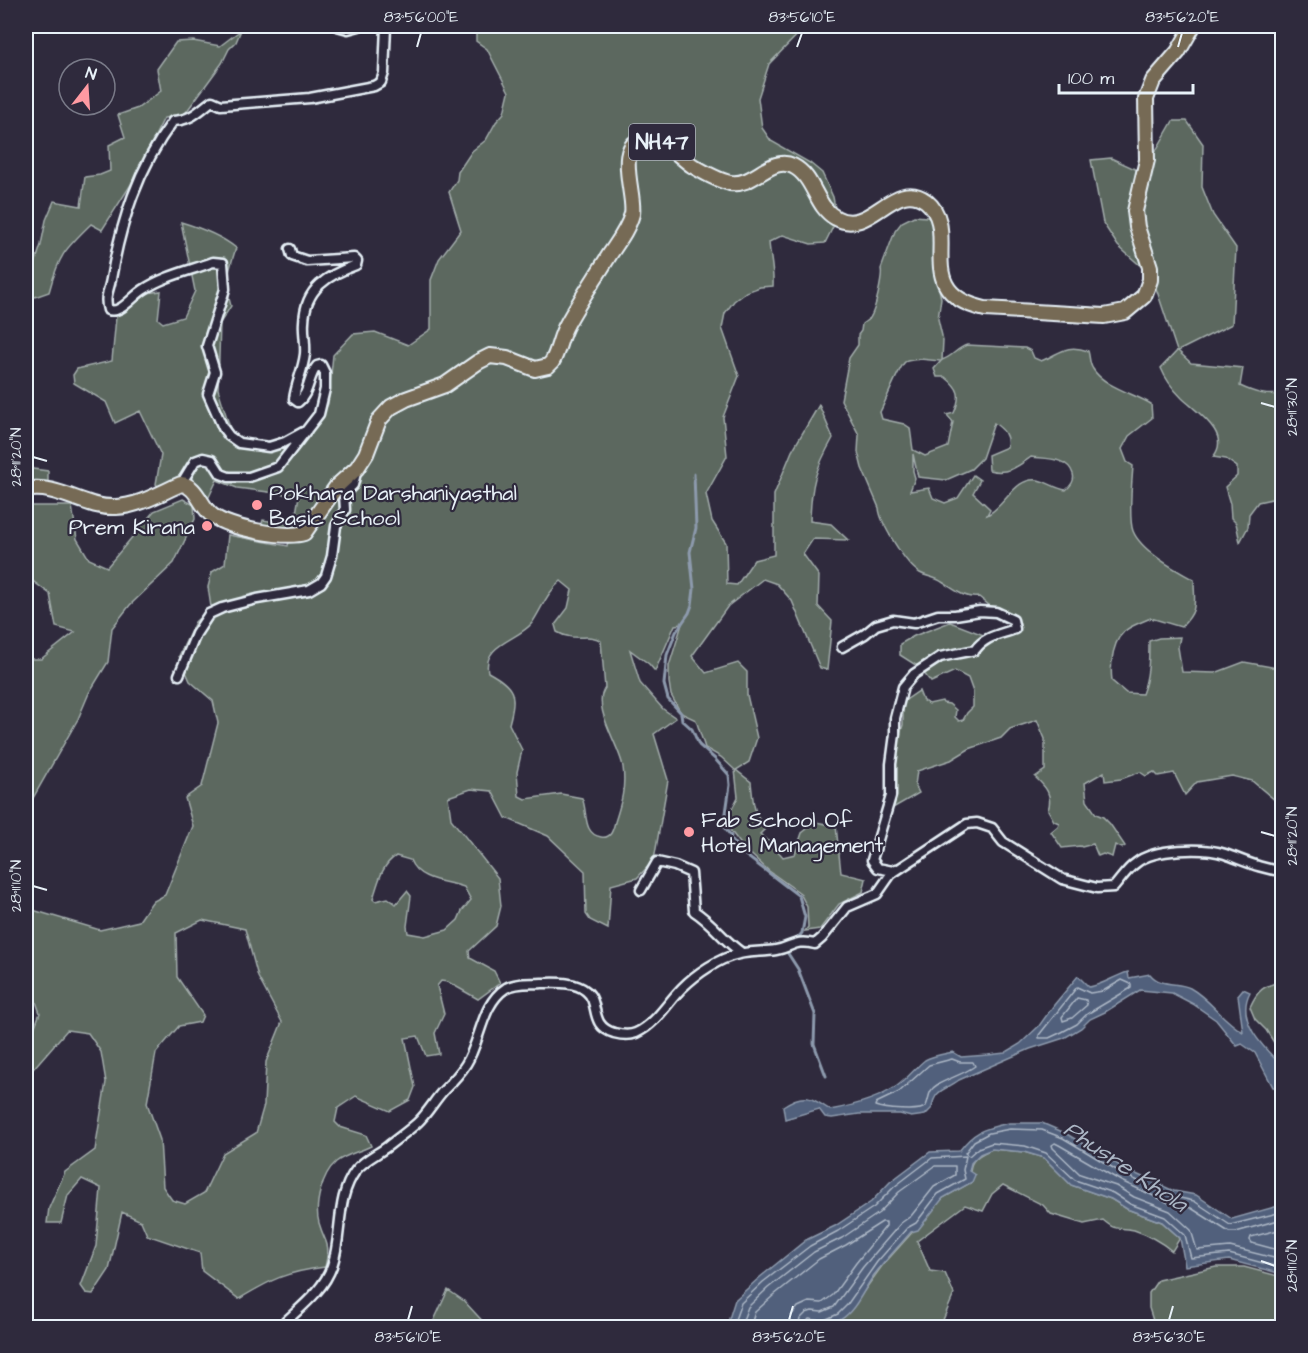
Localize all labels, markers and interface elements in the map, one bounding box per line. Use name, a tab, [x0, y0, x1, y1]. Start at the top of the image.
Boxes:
text: 83°56'00"E	[384, 7, 458, 28]
text: 83°56'10"E	[769, 7, 836, 28]
text: 83°56'20"E	[1145, 7, 1219, 28]
north arrow	[57, 57, 117, 117]
scale bar	[1059, 57, 1192, 95]
text: N	[83, 62, 99, 86]
text: 100 m	[1068, 66, 1114, 91]
road number: NH47	[629, 124, 695, 160]
text: 28°11'30"N	[1282, 378, 1303, 436]
text: 28°11'20"N	[6, 428, 27, 486]
place label: Pokhara Darshaniyasthal Basic School	[269, 478, 517, 534]
marker: Pokhara Darshaniyasthal Basic School	[250, 498, 264, 512]
place label: Prem Kirana	[69, 512, 195, 543]
marker: Prem Kirana	[200, 519, 214, 533]
place label: Fab School Of Hotel Management	[701, 805, 884, 862]
text: 28°11'20"N	[1282, 807, 1303, 865]
marker: Fab School Of Hotel Management	[682, 825, 696, 839]
text: 28°11'10"N	[6, 860, 27, 912]
water label: Phusre Khola	[1057, 1113, 1196, 1222]
text: 28°11'10"N	[1282, 1240, 1303, 1292]
text: 83°56'10"E	[375, 1327, 442, 1348]
text: 83°56'20"E	[752, 1327, 826, 1348]
text: 83°56'30"E	[1133, 1327, 1205, 1348]

